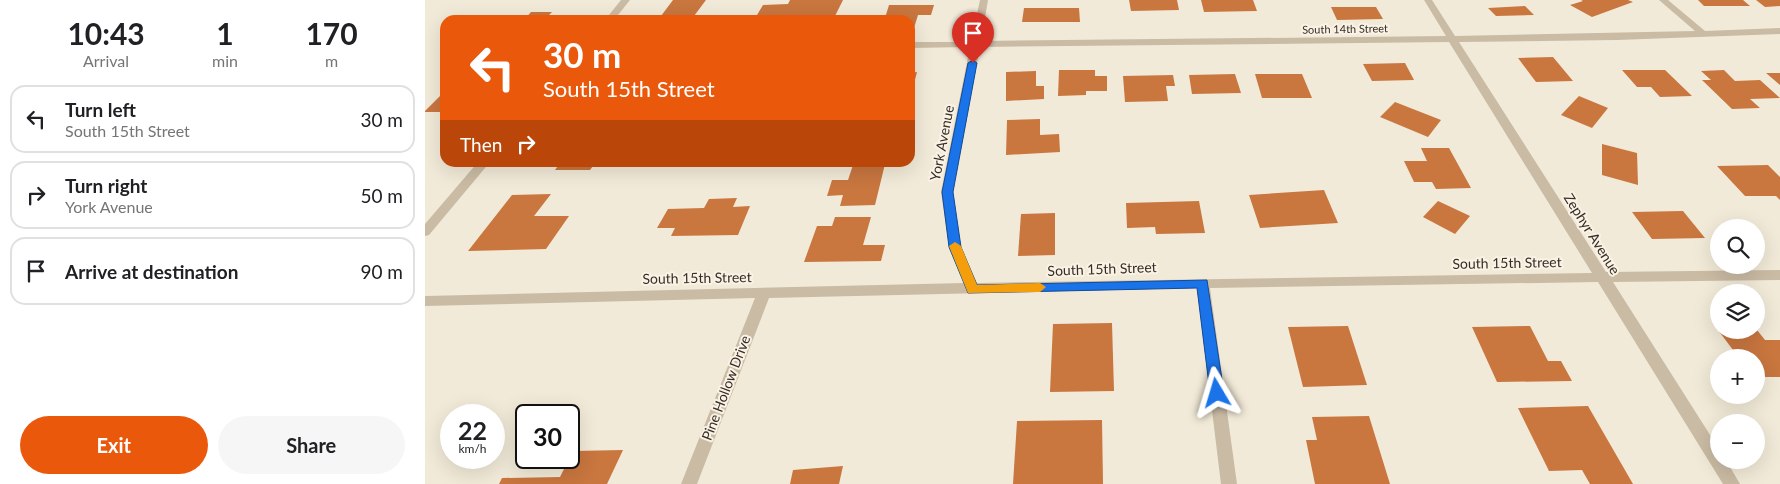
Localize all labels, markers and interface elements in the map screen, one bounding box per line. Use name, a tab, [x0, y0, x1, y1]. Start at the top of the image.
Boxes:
pin	[952, 12, 994, 63]
text: 10:43	[67, 15, 145, 51]
text: 1	[216, 15, 234, 51]
text: 170	[305, 15, 358, 51]
icon: arrive	[959, 19, 987, 47]
street label: South 14th Street	[1302, 21, 1388, 36]
text: 30 m	[543, 33, 621, 75]
icon: left	[460, 35, 525, 100]
text: Arrival	[83, 51, 129, 70]
text: min	[212, 51, 238, 70]
text: m	[325, 51, 338, 70]
text: South 15th Street	[543, 75, 715, 102]
text: Turn left	[65, 98, 136, 121]
street label: York Avenue	[926, 104, 957, 182]
icon: left	[22, 105, 50, 133]
text: 30 m	[360, 108, 403, 131]
text: South 15th Street	[65, 121, 190, 140]
icon: right	[512, 130, 540, 158]
text: Then	[460, 133, 502, 156]
text: Turn right	[65, 174, 147, 197]
icon: right	[22, 181, 50, 209]
text: 50 m	[360, 184, 403, 207]
street label: Zephyr Avenue	[1561, 190, 1624, 277]
text: York Avenue	[65, 197, 153, 216]
map controls	[1710, 219, 1765, 469]
button: search	[1710, 219, 1765, 274]
street label: South 15th Street	[1452, 253, 1562, 272]
icon: arrive	[22, 257, 50, 285]
street label: South 15th Street	[1047, 258, 1157, 279]
text: Arrive at destination	[65, 260, 238, 283]
text: 90 m	[360, 260, 403, 283]
street label: South 15th Street	[642, 268, 752, 287]
button: layers	[1710, 284, 1765, 339]
street label: Pine Hollow Drive	[698, 333, 753, 443]
button: +	[1710, 349, 1765, 404]
position arrow	[1190, 366, 1242, 418]
speed limit sign: 30	[515, 404, 580, 469]
button: −	[1710, 414, 1765, 469]
text: 22	[458, 415, 487, 445]
button: Exit	[20, 416, 208, 474]
button: Share	[218, 416, 405, 474]
text: km/h	[458, 441, 487, 456]

